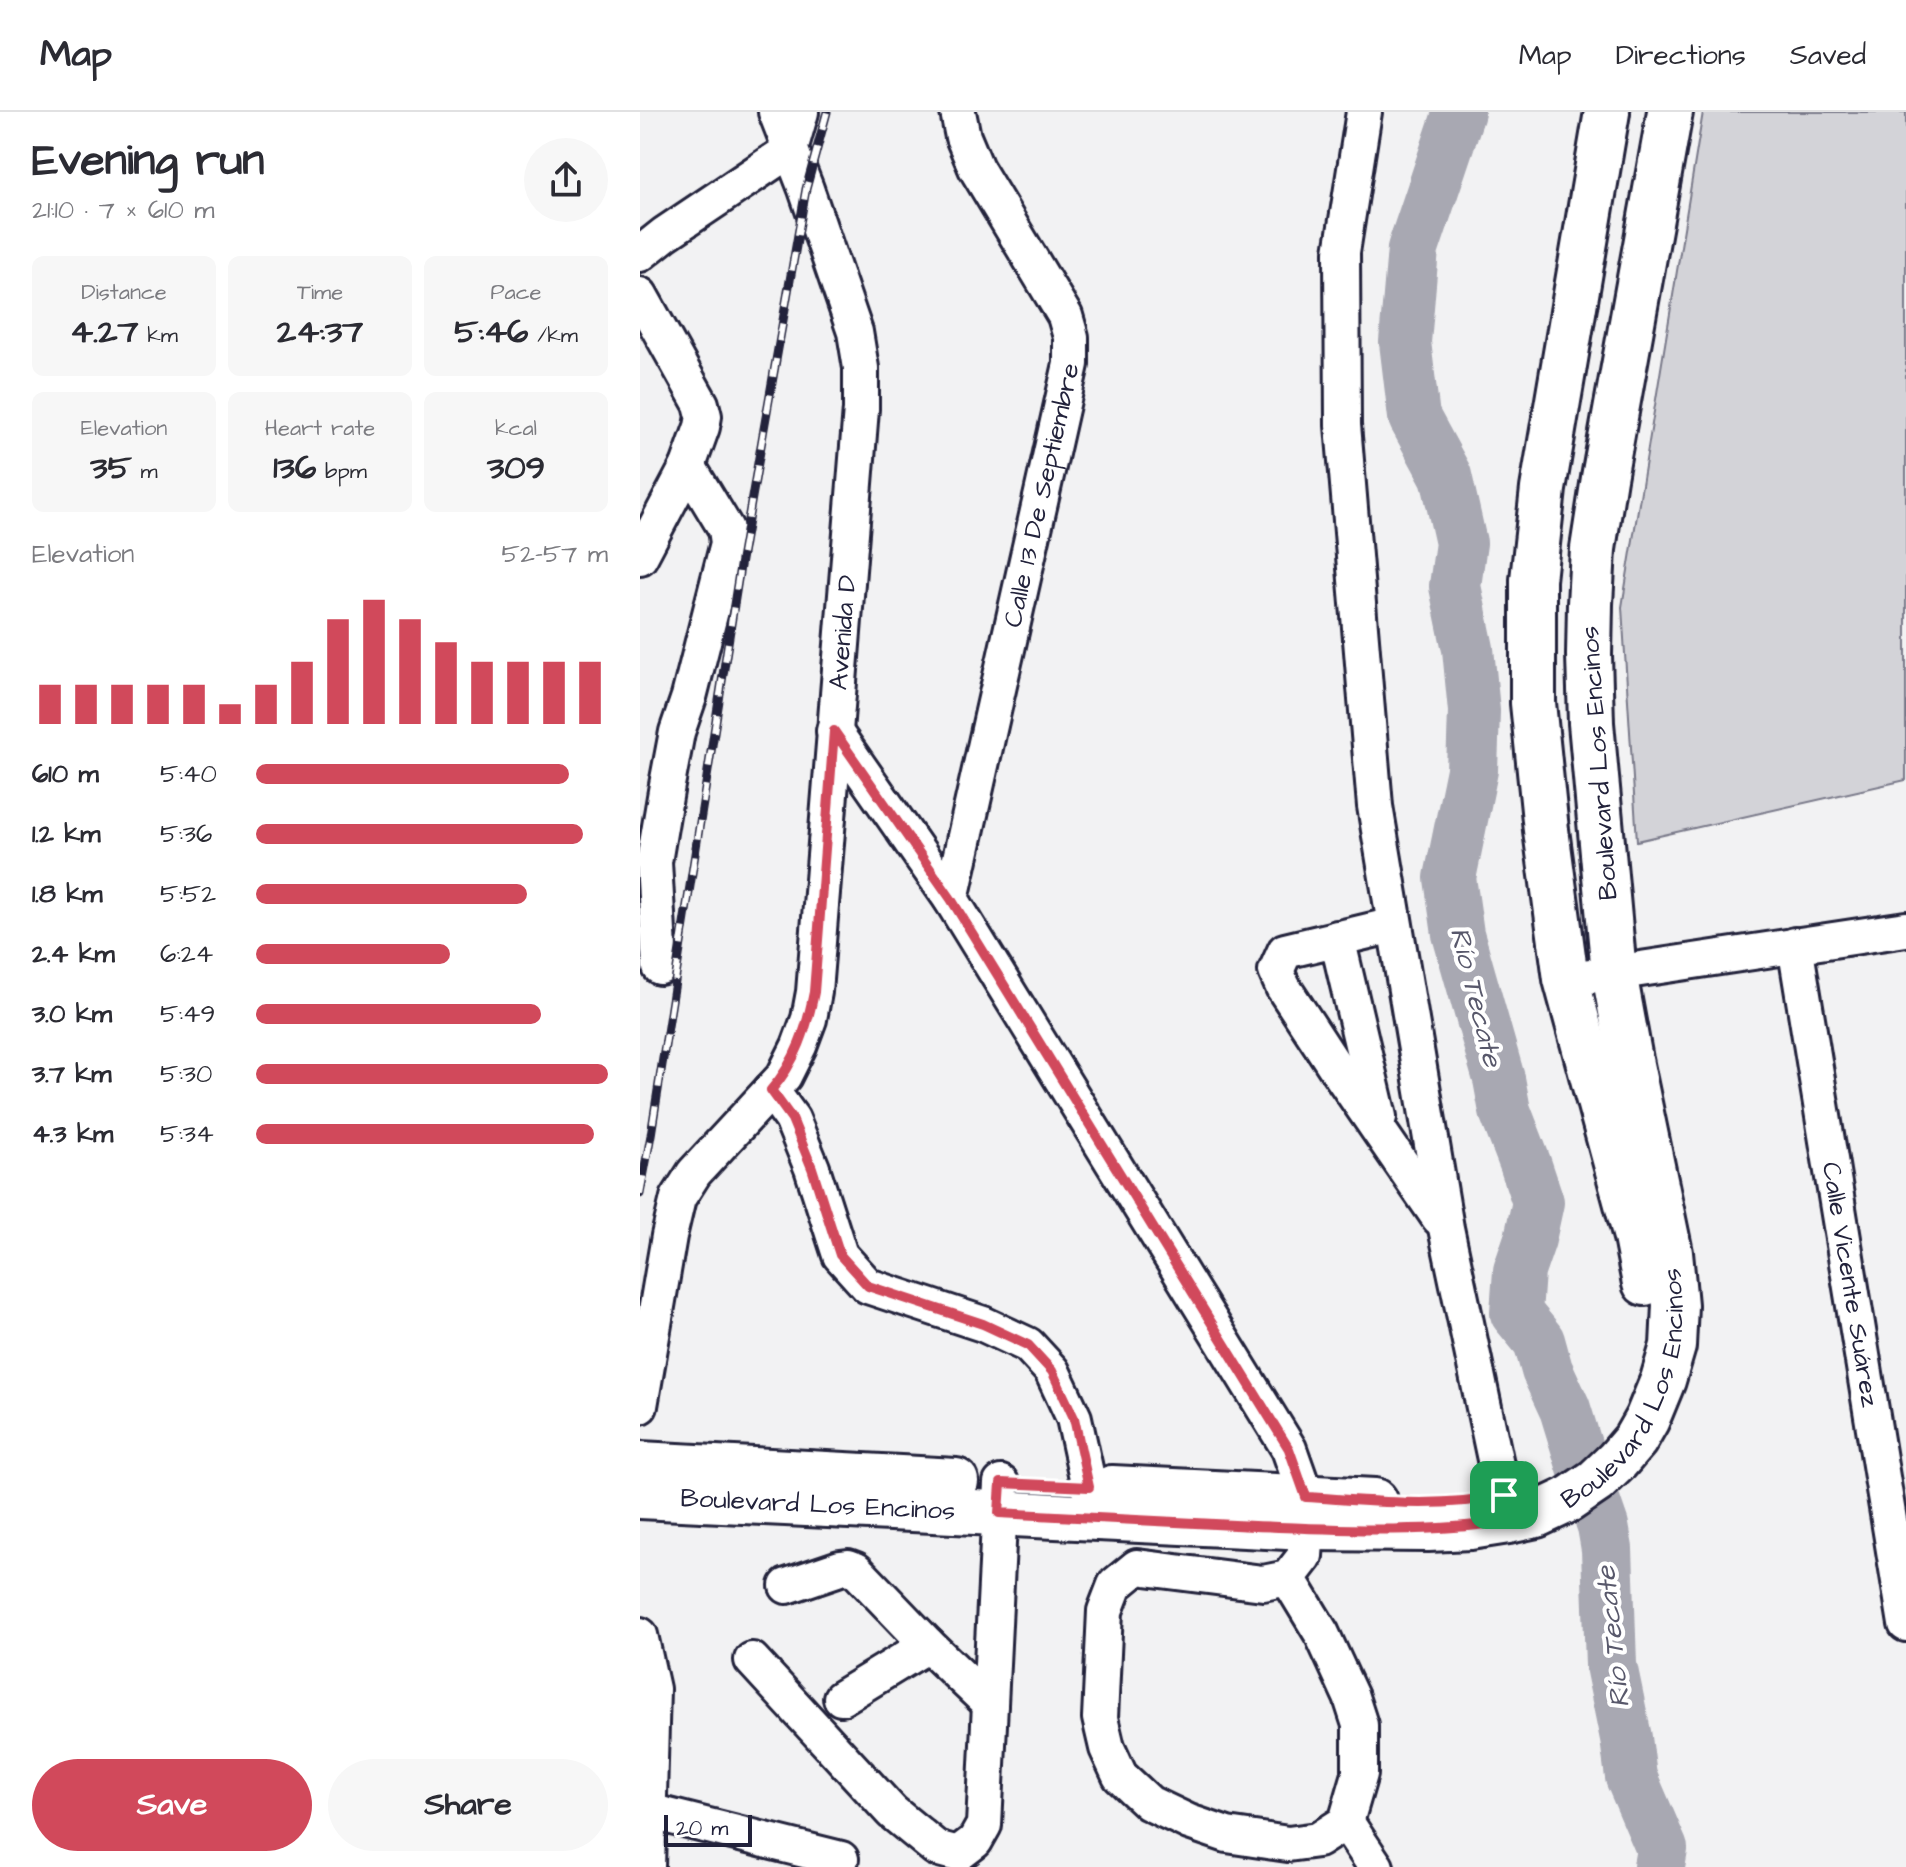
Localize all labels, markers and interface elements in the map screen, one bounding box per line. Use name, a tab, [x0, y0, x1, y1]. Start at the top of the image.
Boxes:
text: Map	[40, 29, 112, 81]
text: Map	[1519, 36, 1572, 75]
text: Directions	[1616, 36, 1746, 75]
text: Saved	[1790, 36, 1866, 75]
text: Evening run	[32, 131, 264, 192]
button: share	[524, 138, 608, 222]
text: 21:10 · 7 × 610 m	[32, 192, 214, 228]
text: Distance	[81, 277, 167, 308]
text: Time	[297, 277, 343, 308]
text: Pace	[490, 277, 542, 308]
text: 4.27	[70, 308, 138, 356]
text: 24:37	[277, 308, 363, 356]
text: 5:46	[454, 308, 528, 356]
text: km	[138, 320, 178, 351]
text: /km	[528, 320, 578, 351]
street label: Calle 13 De Septiembre	[995, 359, 1089, 631]
text: Elevation	[81, 413, 167, 444]
text: Heart rate	[265, 413, 375, 444]
text: kcal	[495, 413, 537, 444]
text: 35	[90, 444, 132, 492]
text: 136	[273, 444, 316, 492]
text: 309	[487, 444, 545, 492]
text: m	[132, 456, 158, 487]
text: bpm	[316, 456, 367, 487]
text: Elevation	[32, 536, 134, 572]
text: 52–57 m	[502, 536, 608, 572]
street label: Avenida D	[820, 574, 866, 691]
street label: Boulevard Los Encinos	[1571, 625, 1627, 901]
text: 610 m	[32, 756, 99, 792]
text: 5:40	[160, 756, 217, 792]
text: 1.2 km	[32, 816, 100, 852]
text: 5:36	[160, 816, 212, 852]
text: 1.8 km	[32, 876, 102, 912]
text: 5:52	[160, 876, 216, 912]
water label: Río Tecate	[1440, 923, 1513, 1072]
text: 2.4 km	[32, 936, 115, 972]
text: 6:24	[160, 936, 213, 972]
text: 3.0 km	[32, 996, 112, 1032]
text: 5:49	[160, 996, 215, 1032]
text: 3.7 km	[32, 1056, 112, 1092]
text: 5:30	[160, 1056, 212, 1092]
text: 4.3 km	[32, 1116, 113, 1152]
text: 5:34	[160, 1116, 214, 1152]
street label: Calle Vicente Suárez	[1813, 1159, 1888, 1410]
street label: Boulevard Los Encinos	[1554, 1267, 1693, 1518]
pin	[1470, 1461, 1538, 1529]
icon: arrive	[1482, 1473, 1526, 1517]
street label: Boulevard Los Encinos	[680, 1480, 956, 1529]
water label: Río Tecate	[1586, 1562, 1640, 1710]
button: Save	[32, 1759, 312, 1851]
button: Share	[328, 1759, 608, 1851]
scale bar	[664, 1811, 752, 1847]
text: 20 m	[676, 1813, 728, 1844]

